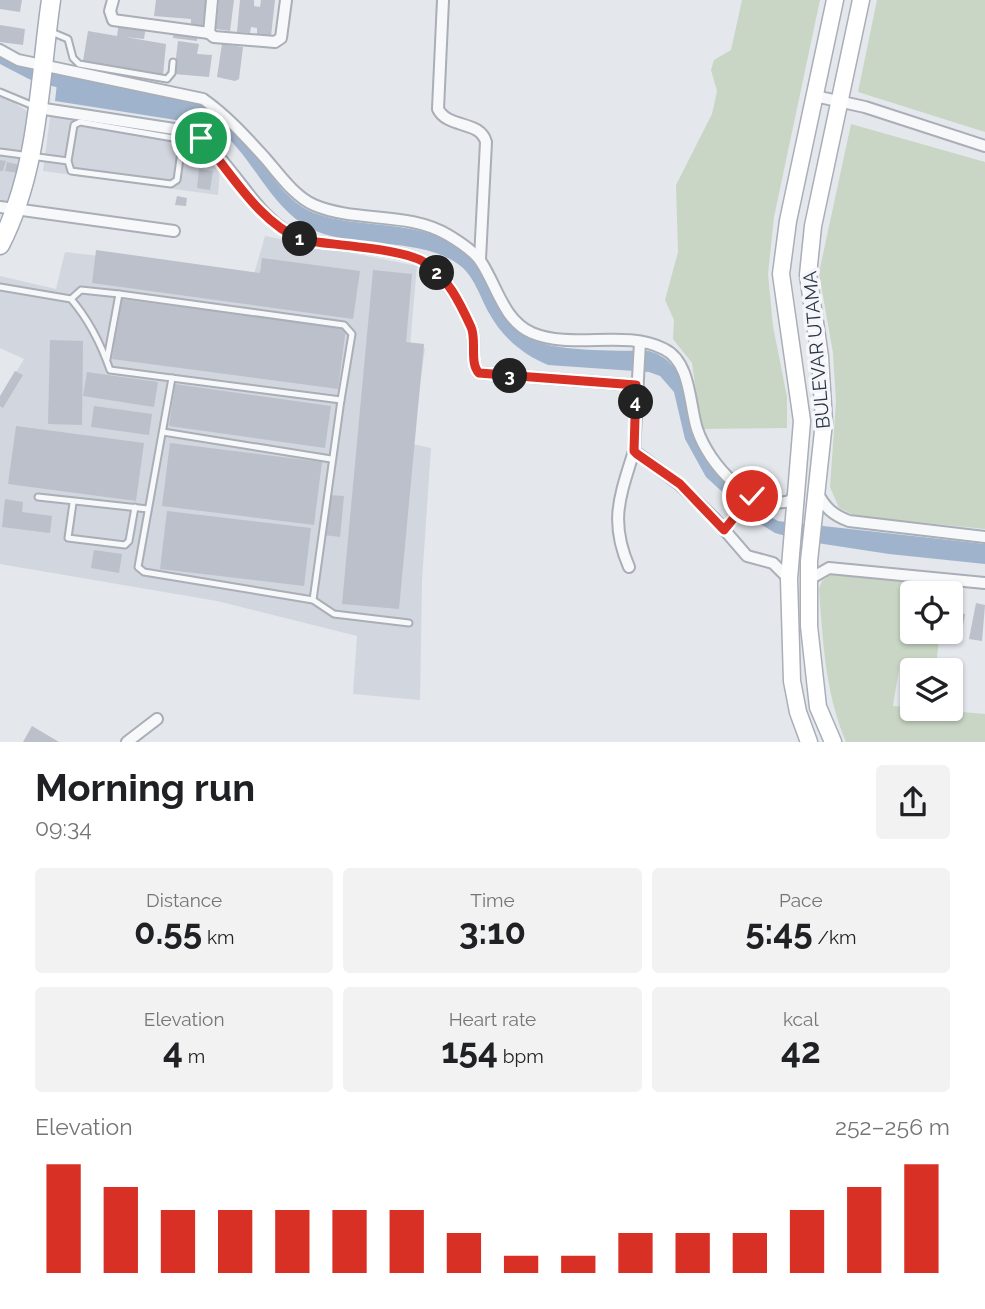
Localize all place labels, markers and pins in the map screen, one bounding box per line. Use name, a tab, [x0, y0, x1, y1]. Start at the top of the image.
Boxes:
pin	[171, 108, 231, 168]
pin: 1	[282, 222, 318, 256]
pin: 2	[420, 256, 454, 290]
pin: 3	[492, 358, 528, 394]
pin: 4	[618, 384, 654, 420]
pin	[722, 466, 782, 526]

